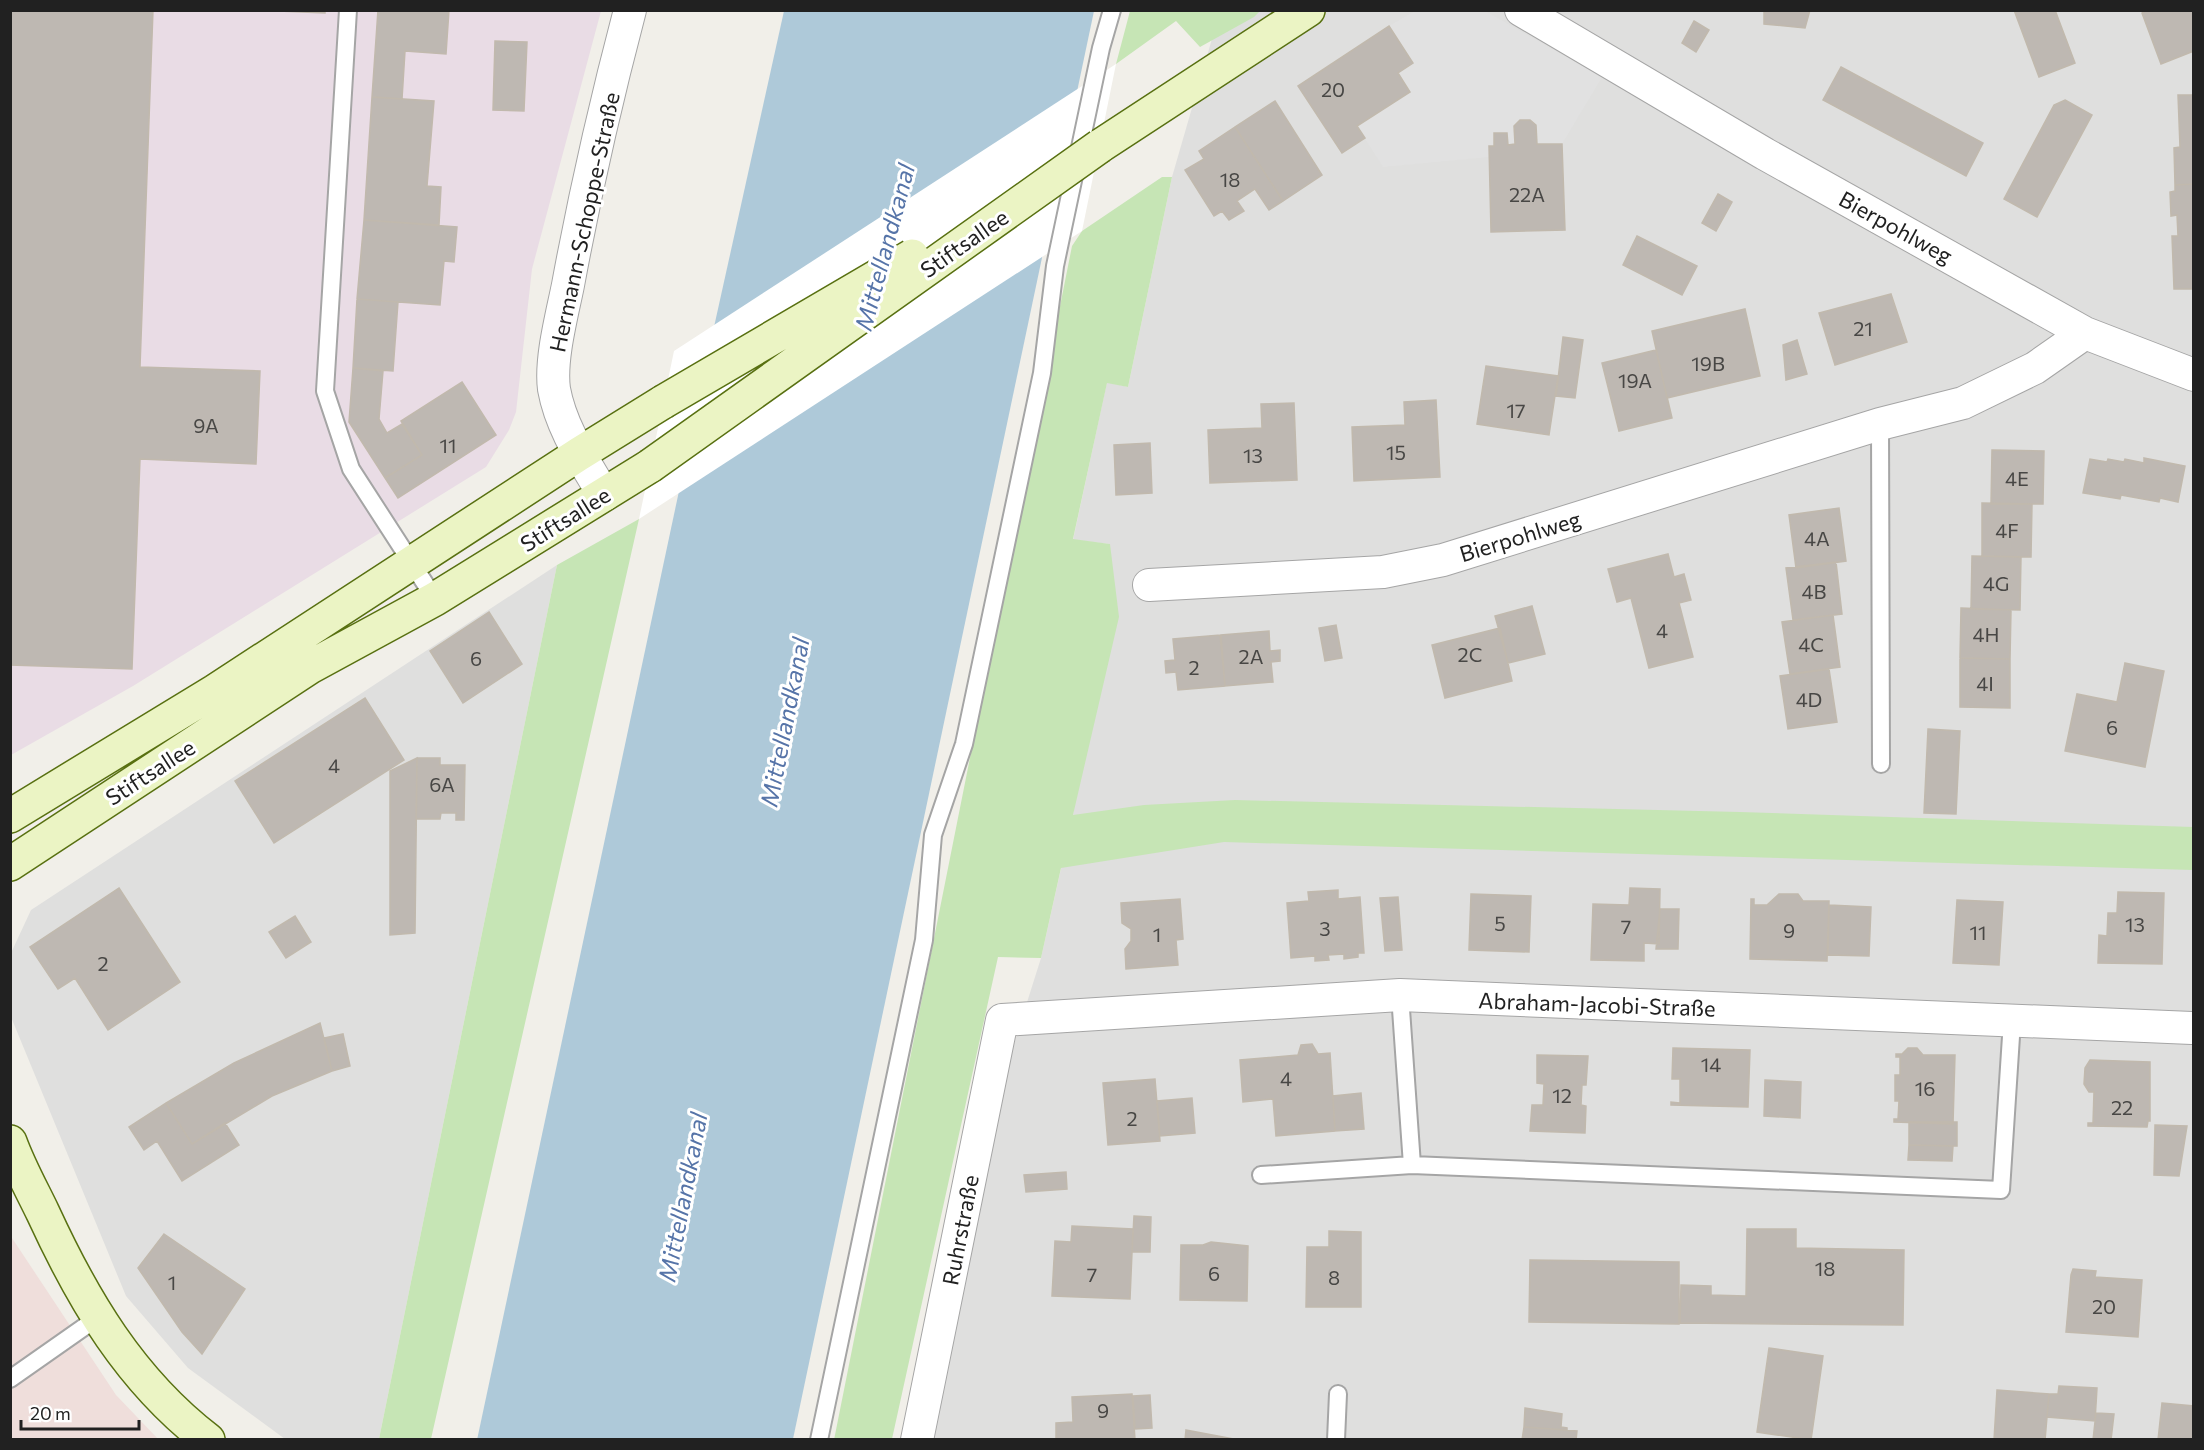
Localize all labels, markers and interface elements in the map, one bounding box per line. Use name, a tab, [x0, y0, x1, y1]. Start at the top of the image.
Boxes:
house number: 20	[1321, 77, 1345, 101]
street label: Hermann-Schoppe-Straße	[543, 89, 625, 355]
water label: Mittellandkanal	[848, 160, 920, 334]
house number: 18	[1220, 167, 1240, 191]
house number: 22A	[1509, 182, 1545, 206]
street label: Bierpohlweg	[1835, 185, 1957, 269]
street label: Stiftsallee	[915, 203, 1013, 283]
house number: 21	[1853, 316, 1873, 340]
house number: 19B	[1691, 351, 1725, 375]
house number: 19A	[1618, 368, 1652, 392]
house number: 17	[1506, 398, 1526, 422]
house number: 9A	[193, 413, 219, 437]
house number: 11	[439, 433, 457, 457]
house number: 15	[1386, 440, 1406, 464]
house number: 13	[1243, 443, 1263, 467]
house number: 4E	[2005, 466, 2029, 490]
street label: Stiftsallee	[515, 481, 615, 557]
street label: Bierpohlweg	[1456, 505, 1584, 567]
house number: 4F	[1995, 518, 2019, 542]
house number: 4A	[1804, 526, 1830, 550]
house number: 4G	[1983, 571, 2009, 595]
house number: 4B	[1802, 579, 1827, 603]
house number: 4	[1656, 618, 1668, 642]
house number: 4H	[1973, 622, 2000, 646]
house number: 4C	[1798, 632, 1824, 656]
water label: Mittellandkanal	[753, 634, 815, 809]
house number: 2C	[1458, 642, 1482, 666]
house number: 2A	[1239, 644, 1264, 668]
house number: 6	[470, 646, 482, 670]
house number: 2	[1188, 655, 1200, 679]
house number: 4I	[1976, 671, 1994, 695]
house number: 4D	[1796, 687, 1822, 711]
house number: 6	[2106, 715, 2118, 739]
street label: Stiftsallee	[100, 733, 200, 811]
house number: 4	[328, 753, 340, 777]
house number: 6A	[429, 772, 455, 796]
house number: 5	[1494, 911, 1506, 935]
house number: 13	[2125, 912, 2145, 936]
house number: 7	[1621, 914, 1631, 938]
house number: 3	[1319, 916, 1331, 940]
house number: 9	[1783, 918, 1795, 942]
house number: 11	[1969, 920, 1987, 944]
house number: 1	[1153, 922, 1161, 946]
house number: 2	[97, 951, 109, 975]
street label: Abraham-Jacobi-Straße	[1478, 986, 1716, 1022]
house number: 14	[1701, 1052, 1721, 1076]
house number: 4	[1280, 1066, 1292, 1090]
house number: 16	[1915, 1076, 1935, 1100]
house number: 12	[1552, 1083, 1572, 1107]
house number: 22	[2111, 1095, 2133, 1119]
house number: 2	[1126, 1106, 1138, 1130]
water label: Mittellandkanal	[651, 1109, 713, 1284]
street label: Ruhrstraße	[936, 1172, 984, 1288]
house number: 18	[1815, 1256, 1835, 1280]
house number: 6	[1208, 1261, 1220, 1285]
house number: 7	[1087, 1262, 1097, 1286]
house number: 8	[1328, 1265, 1340, 1289]
house number: 1	[168, 1270, 176, 1294]
house number: 20	[2092, 1294, 2116, 1318]
scale bar	[21, 1393, 140, 1431]
house number: 9	[1097, 1398, 1109, 1422]
text: 20 m	[30, 1402, 71, 1424]

